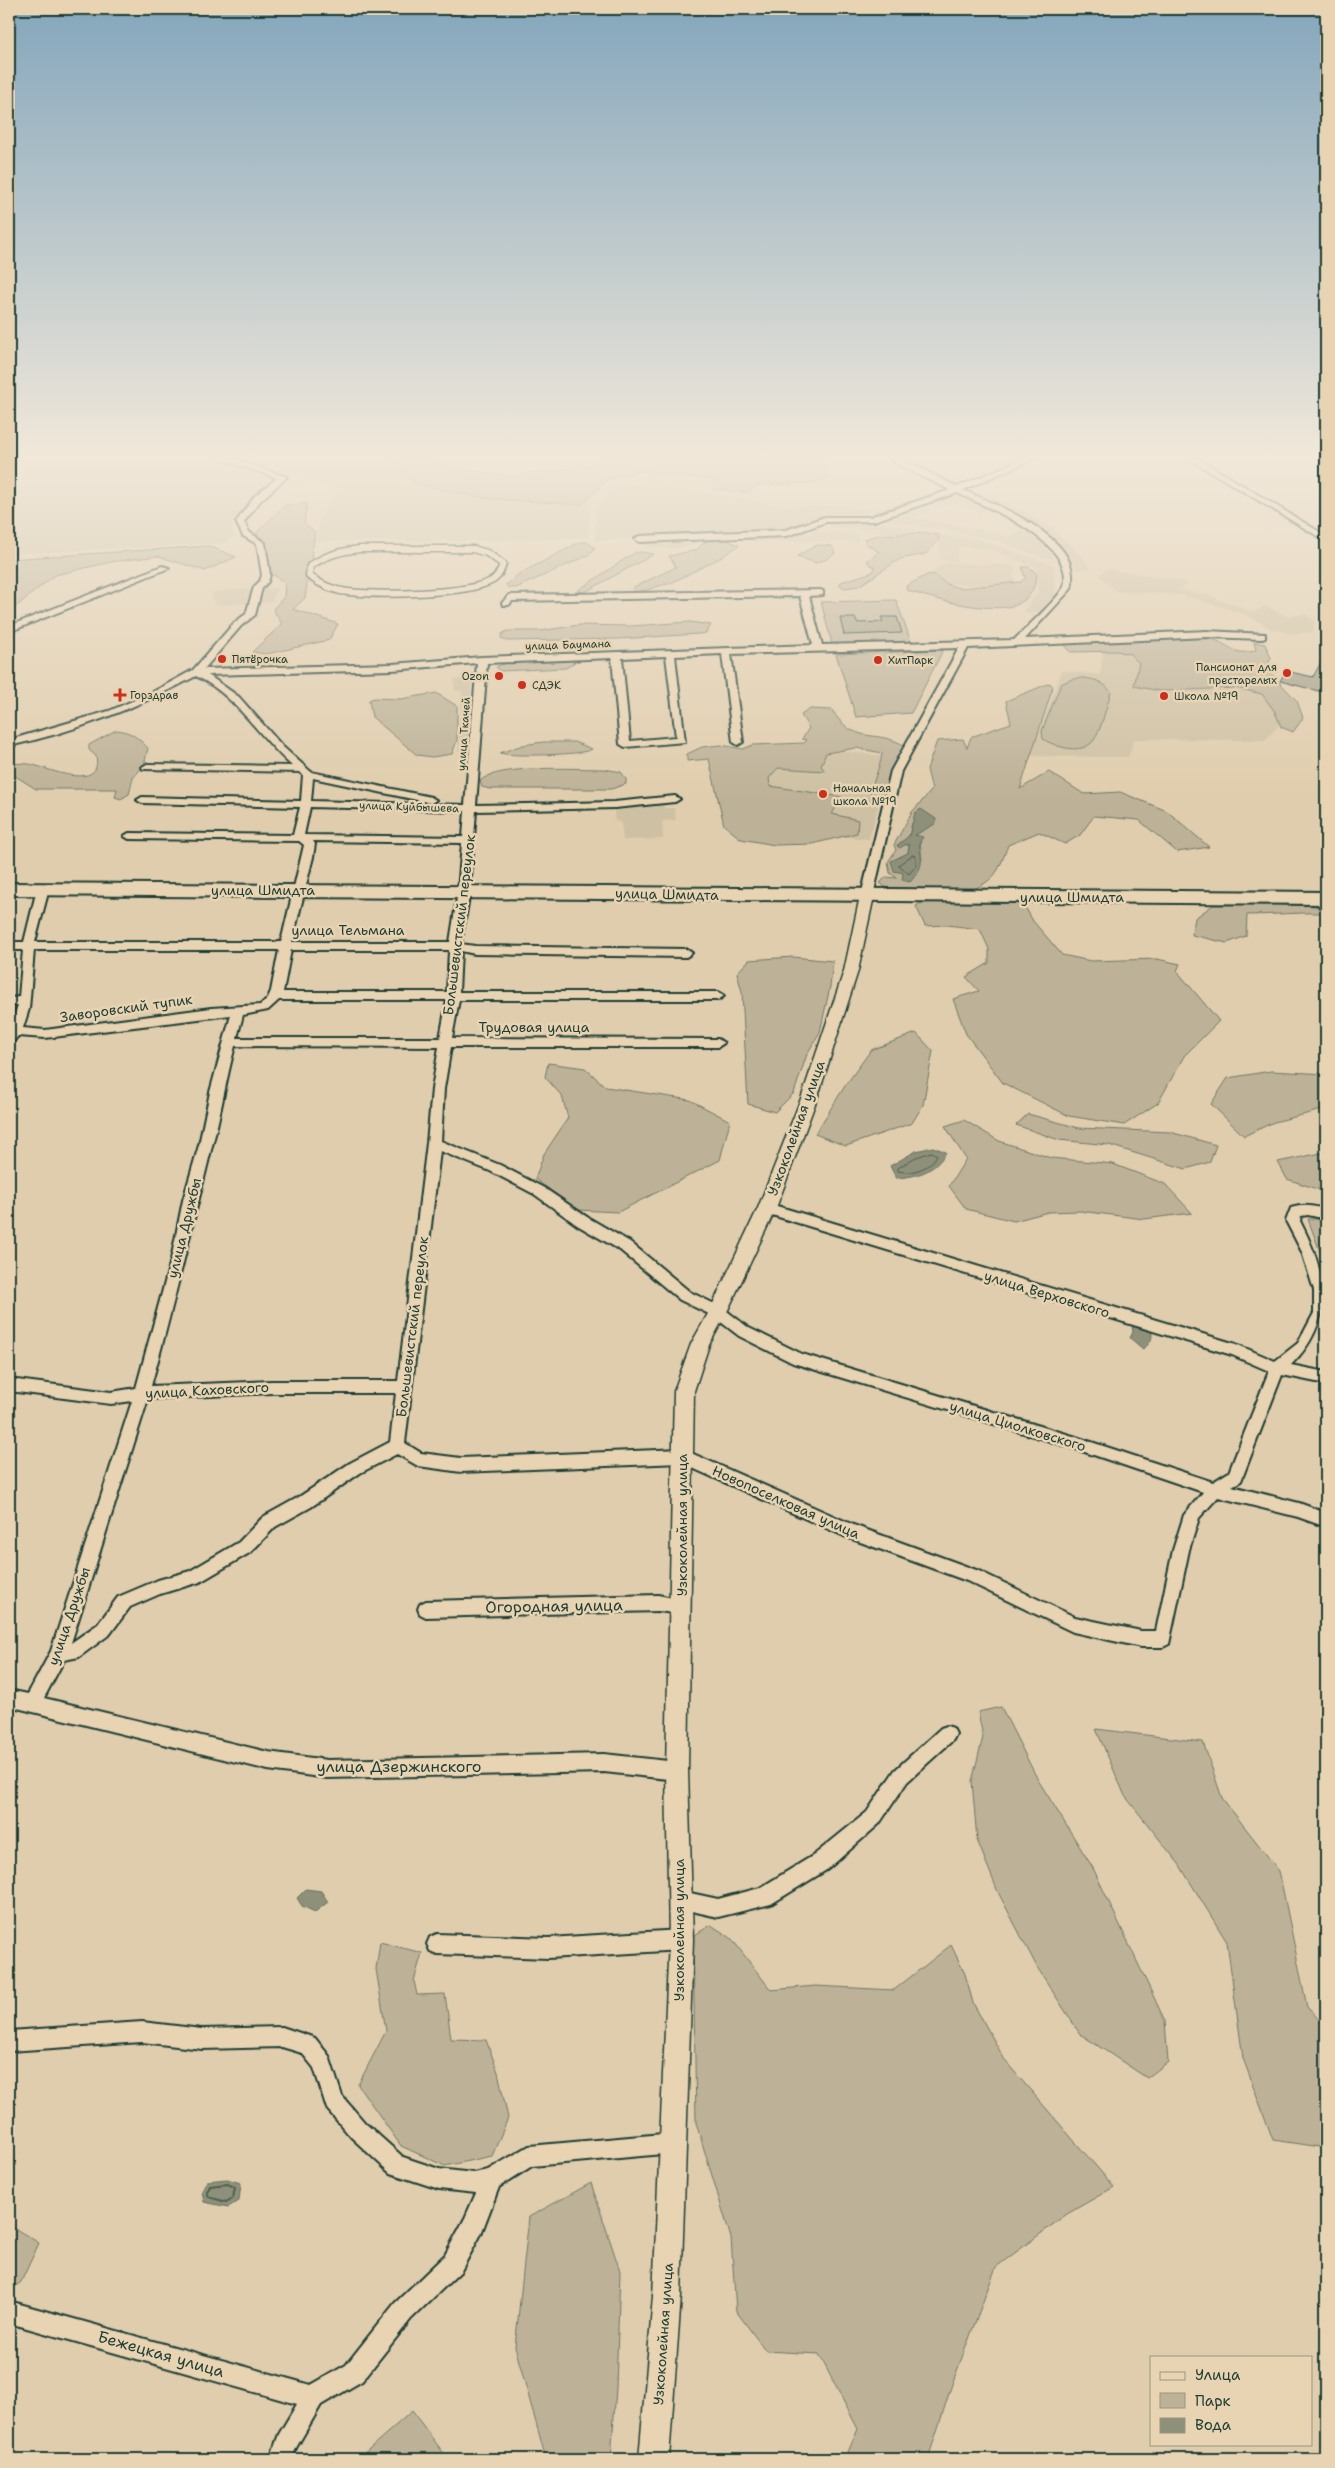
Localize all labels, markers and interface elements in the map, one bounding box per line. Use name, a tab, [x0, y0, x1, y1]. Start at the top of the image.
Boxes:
street label: улица Баумана	[525, 636, 611, 654]
place label: Пятёрочка	[232, 652, 288, 667]
marker: Пятёрочка	[216, 653, 228, 665]
place label: ХитПарк	[888, 653, 933, 668]
marker: ХитПарк	[872, 654, 884, 666]
place label: Пансионат для престарелых	[1196, 660, 1277, 688]
marker: Пансионат для престарелых	[1281, 667, 1293, 679]
place label: Ozon	[462, 669, 489, 684]
marker: Ozon	[493, 670, 505, 682]
place label: СДЭК	[532, 678, 561, 693]
marker: СДЭК	[516, 679, 528, 691]
place label: Горздрав	[130, 688, 178, 703]
marker: Горздрав	[114, 689, 126, 701]
place label: Школа №19	[1174, 689, 1239, 704]
marker: Школа №19	[1158, 690, 1170, 702]
street label: улица Ткачей	[454, 697, 474, 771]
place label: Начальная школа №19	[833, 781, 897, 809]
marker: Начальная школа №19	[817, 788, 829, 800]
street label: улица Куйбышева	[359, 798, 459, 816]
street label: Большевистский переулок	[439, 833, 479, 1017]
street label: улица Шмидта	[211, 881, 315, 899]
street label: улица Шмидта	[615, 884, 719, 904]
street label: улица Шмидта	[1020, 888, 1124, 906]
street label: улица Тельмана	[291, 921, 405, 939]
street label: Заворовский тупик	[59, 990, 194, 1026]
street label: Трудовая улица	[479, 1018, 590, 1036]
street label: Узкоколейная улица	[763, 1058, 829, 1198]
street label: улица Дружбы	[163, 1176, 205, 1280]
street label: Большевистский переулок	[392, 1235, 432, 1419]
street label: улица Верховского	[982, 1266, 1112, 1322]
street label: улица Каховского	[145, 1378, 269, 1402]
street label: улица Циолковского	[948, 1397, 1088, 1455]
street label: Узкоколейная улица	[673, 1453, 691, 1596]
street label: Новопоселковая улица	[709, 1461, 863, 1543]
street label: улица Дружбы	[44, 1565, 94, 1667]
street label: Огородная улица	[485, 1594, 623, 1618]
street label: улица Дзержинского	[316, 1756, 482, 1777]
street label: Узкоколейная улица	[670, 1858, 688, 2001]
street label: Узкоколейная улица	[649, 2262, 677, 2406]
street label: Бежецкая улица	[95, 2326, 227, 2382]
legend	[1150, 2356, 1312, 2446]
text: Улица	[1195, 2365, 1241, 2385]
text: Парк	[1195, 2391, 1231, 2411]
text: Вода	[1195, 2415, 1232, 2435]

